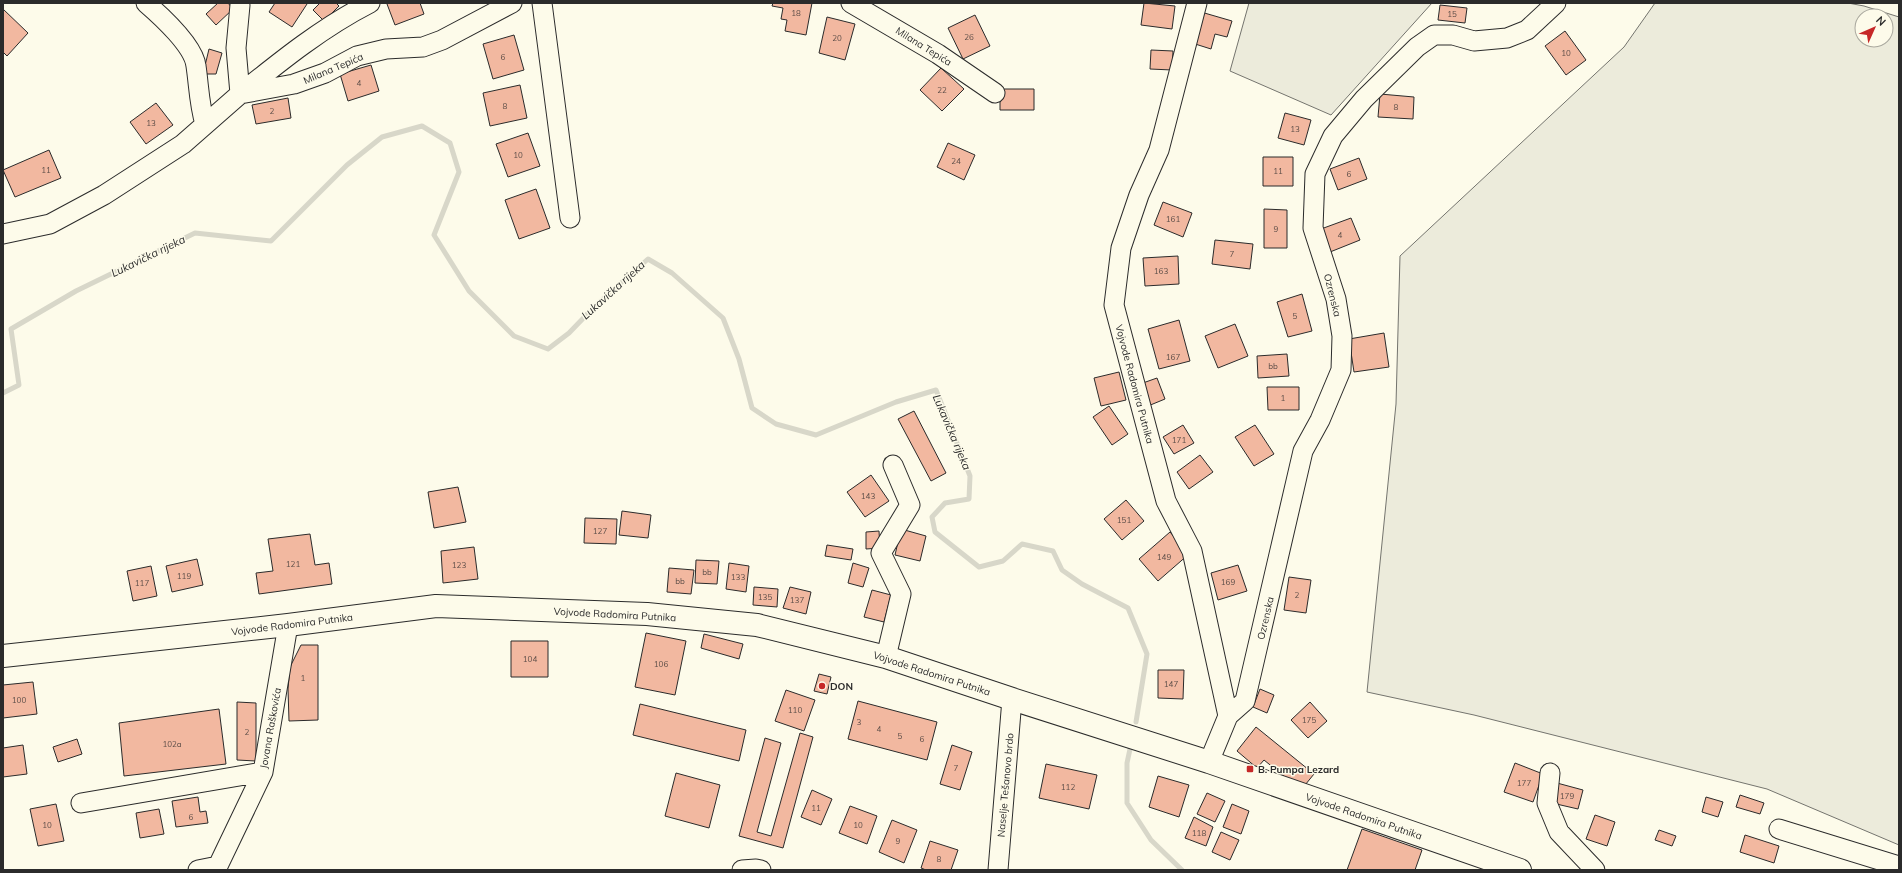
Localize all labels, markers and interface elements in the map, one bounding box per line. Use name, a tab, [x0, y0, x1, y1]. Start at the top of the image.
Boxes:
house number: 18	[791, 8, 801, 18]
north arrow	[1854, 8, 1894, 48]
house number: 15	[1447, 9, 1457, 19]
text: N	[1873, 13, 1889, 29]
street label: Milana Tepića	[893, 24, 954, 69]
house number: 26	[964, 32, 974, 42]
house number: 20	[832, 33, 842, 43]
house number: 10	[1561, 48, 1571, 58]
street label: Milana Tepića	[301, 50, 365, 87]
house number: 6	[501, 52, 506, 62]
house number: 4	[357, 78, 362, 88]
house number: 22	[937, 85, 947, 95]
house number: 8	[503, 101, 508, 111]
house number: 8	[1394, 102, 1399, 112]
house number: 2	[270, 106, 275, 116]
house number: 13	[146, 118, 156, 128]
house number: 13	[1290, 124, 1300, 134]
house number: 10	[513, 150, 523, 160]
house number: 24	[951, 156, 961, 166]
house number: 11	[41, 165, 51, 175]
house number: 11	[1273, 166, 1283, 176]
house number: 6	[1347, 169, 1352, 179]
house number: 161	[1166, 214, 1180, 224]
house number: 9	[1274, 224, 1279, 234]
house number: 4	[1338, 230, 1343, 240]
water label: Lukavička rijeka	[109, 232, 188, 280]
house number: 7	[1230, 249, 1235, 259]
water label: Lukavička rijeka	[578, 258, 648, 322]
house number: 163	[1154, 266, 1168, 276]
street label: Ozrenska	[1321, 272, 1344, 318]
house number: 5	[1293, 311, 1298, 321]
street label: Vojvode Radomira Putnika	[1112, 323, 1157, 445]
house number: 167	[1166, 352, 1180, 362]
house number: bb	[1268, 361, 1278, 371]
water label: Lukavička rijeka	[930, 392, 974, 472]
house number: 1	[1281, 393, 1286, 403]
house number: 171	[1172, 435, 1186, 445]
house number: 143	[861, 491, 875, 501]
house number: 151	[1117, 515, 1131, 525]
house number: 127	[593, 526, 607, 536]
house number: 149	[1157, 552, 1171, 562]
house number: 121	[286, 559, 300, 569]
house number: 123	[452, 560, 466, 570]
house number: bb	[702, 567, 712, 577]
house number: 119	[177, 571, 191, 581]
house number: 133	[731, 572, 745, 582]
house number: bb	[675, 576, 685, 586]
house number: 169	[1221, 577, 1235, 587]
house number: 117	[135, 578, 149, 588]
house number: 2	[1295, 590, 1300, 600]
house number: 135	[758, 592, 772, 602]
house number: 137	[790, 595, 804, 605]
street label: Ozrenska	[1254, 595, 1277, 641]
street label: Vojvode Radomira Putnika	[553, 605, 676, 624]
street label: Vojvode Radomira Putnika	[230, 611, 354, 638]
street label: Vojvode Radomira Putnika	[872, 648, 992, 699]
house number: 104	[523, 654, 537, 664]
house number: 106	[654, 659, 668, 669]
house number: 1	[301, 673, 306, 683]
house number: 147	[1164, 679, 1178, 689]
place label: DON	[830, 680, 853, 693]
marker: DON	[817, 681, 827, 691]
street label: Jovana Raškovića	[257, 687, 284, 769]
house number: 100	[12, 695, 26, 705]
house number: 110	[788, 705, 802, 715]
house number: 175	[1302, 715, 1316, 725]
house number: 3	[857, 717, 862, 727]
house number: 4	[877, 724, 882, 734]
house number: 2	[245, 727, 250, 737]
house number: 5	[898, 731, 903, 741]
street label: Naselje Tešanovo brdo	[994, 732, 1017, 838]
house number: 6	[920, 734, 925, 744]
house number: 102a	[162, 739, 182, 749]
house number: 7	[954, 763, 959, 773]
place label: B. Pumpa Lezard	[1258, 763, 1339, 776]
marker: B. Pumpa Lezard	[1245, 764, 1255, 774]
house number: 177	[1517, 778, 1531, 788]
house number: 112	[1061, 782, 1075, 792]
street label: Vojvode Radomira Putnika	[1304, 790, 1424, 843]
house number: 179	[1560, 791, 1574, 801]
house number: 11	[811, 803, 821, 813]
house number: 6	[189, 812, 194, 822]
house number: 10	[42, 820, 52, 830]
house number: 10	[853, 820, 863, 830]
house number: 118	[1192, 828, 1206, 838]
house number: 9	[896, 836, 901, 846]
house number: 8	[937, 854, 942, 864]

